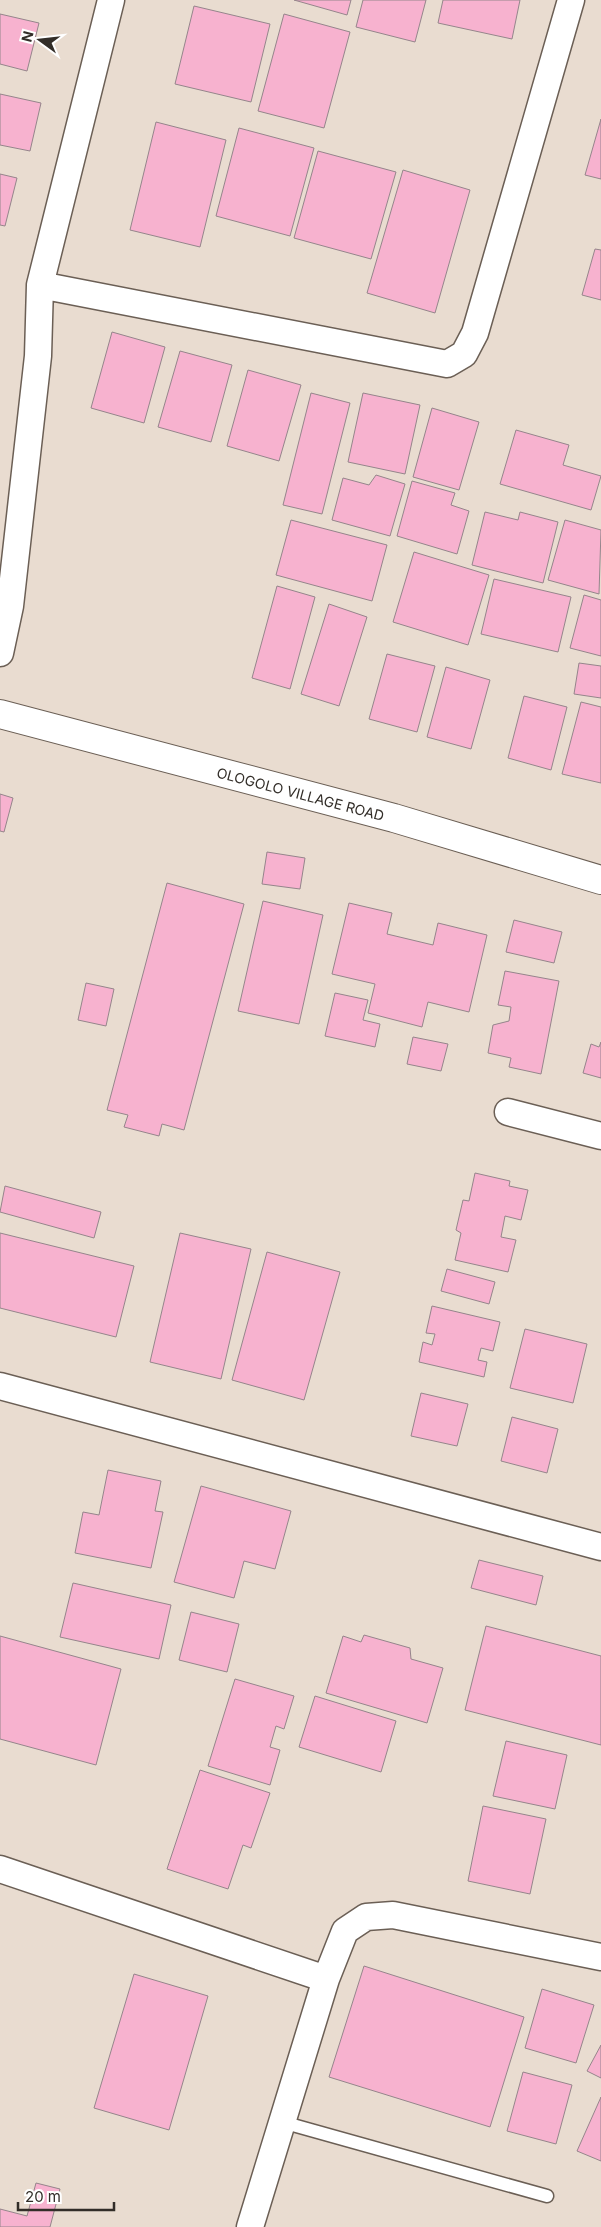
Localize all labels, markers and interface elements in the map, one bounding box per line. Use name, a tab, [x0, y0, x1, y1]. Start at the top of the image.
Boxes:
north arrow	[15, 15, 65, 65]
text: N	[17, 29, 37, 44]
street label: OLOGOLO VILLAGE ROAD	[215, 763, 386, 824]
scale bar	[18, 2180, 114, 2212]
text: 20 m	[25, 2187, 61, 2206]

